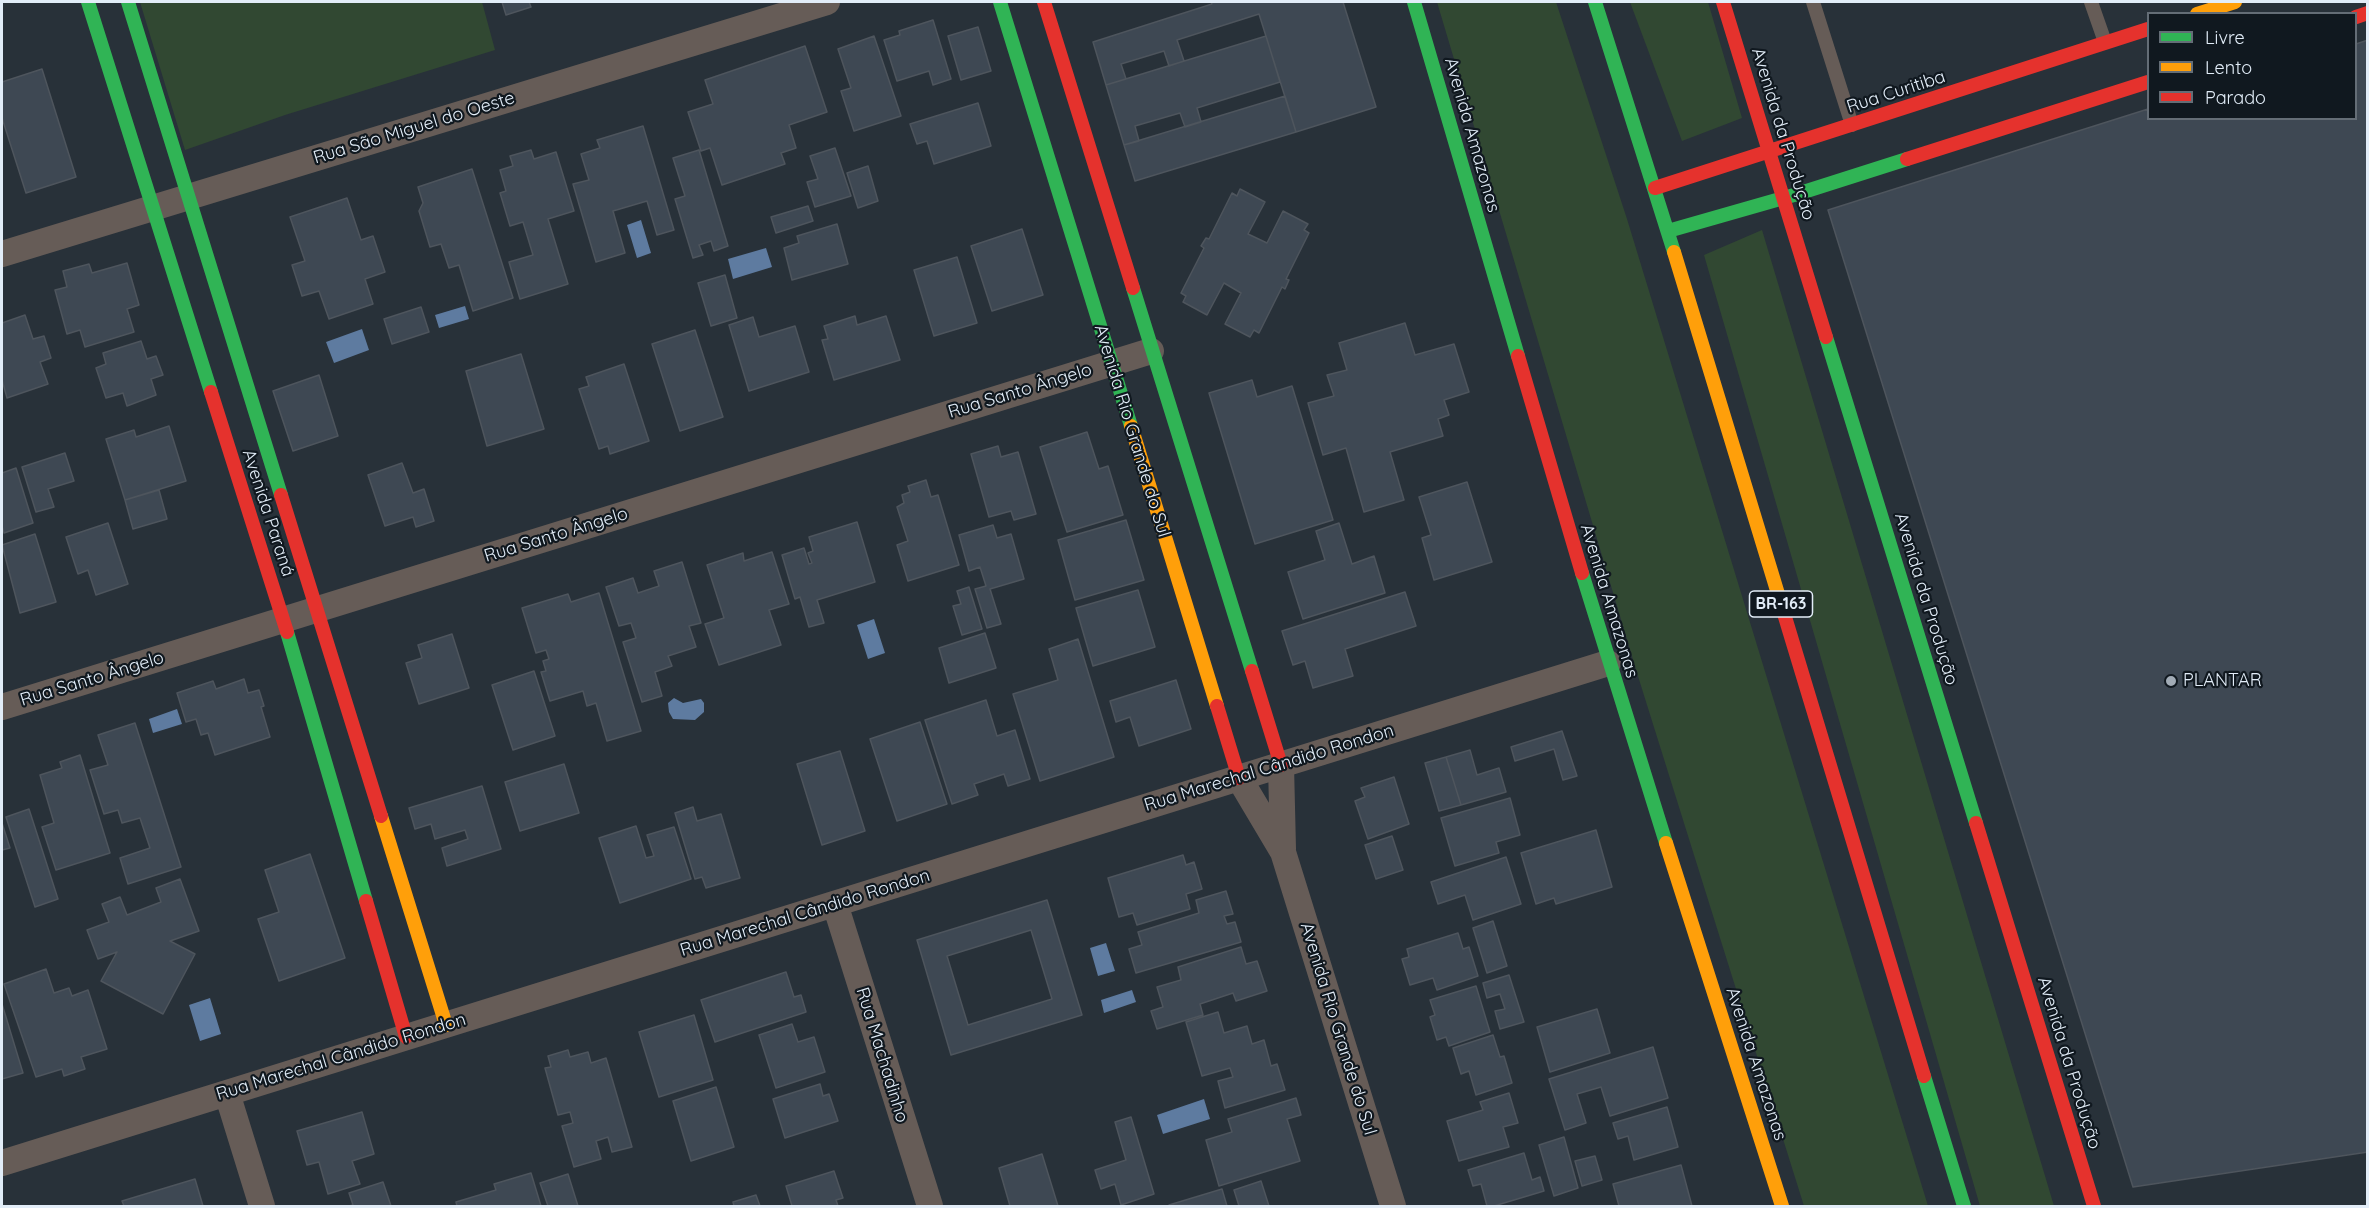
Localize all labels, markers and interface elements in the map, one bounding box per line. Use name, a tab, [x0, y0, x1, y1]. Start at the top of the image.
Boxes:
legend	[2147, 12, 2357, 120]
text: Livre	[2205, 26, 2245, 49]
street label: Avenida da Produção	[1746, 45, 1820, 223]
street label: Avenida Amazonas	[1440, 55, 1504, 215]
text: Lento	[2205, 56, 2252, 79]
street label: Rua Curitiba	[1844, 66, 1948, 118]
text: Parado	[2205, 86, 2266, 109]
street label: Rua São Miguel do Oeste	[311, 87, 517, 169]
street label: Avenida Rio Grande do Sul	[1089, 322, 1175, 540]
street label: Rua Santo Ângelo	[946, 359, 1094, 423]
street label: Avenida Paraná	[237, 447, 299, 579]
street label: Rua Santo Ângelo	[482, 503, 630, 567]
street label: Avenida da Produção	[1889, 510, 1963, 688]
street label: Avenida Amazonas	[1575, 521, 1643, 681]
road number: BR-163	[1750, 591, 1812, 617]
street label: Rua Santo Ângelo	[18, 647, 166, 711]
place label: PLANTAR	[2183, 670, 2262, 692]
marker: PLANTAR	[2164, 674, 2178, 688]
street label: Rua Marechal Cândido Rondon	[1142, 720, 1396, 816]
street label: Rua Marechal Cândido Rondon	[678, 865, 932, 961]
street label: Avenida Rio Grande do Sul	[1295, 920, 1381, 1138]
street label: Avenida da Produção	[2032, 974, 2106, 1152]
street label: Rua Machadinho	[851, 985, 913, 1125]
street label: Avenida Amazonas	[1721, 985, 1791, 1143]
street label: Rua Marechal Cândido Rondon	[214, 1009, 468, 1105]

